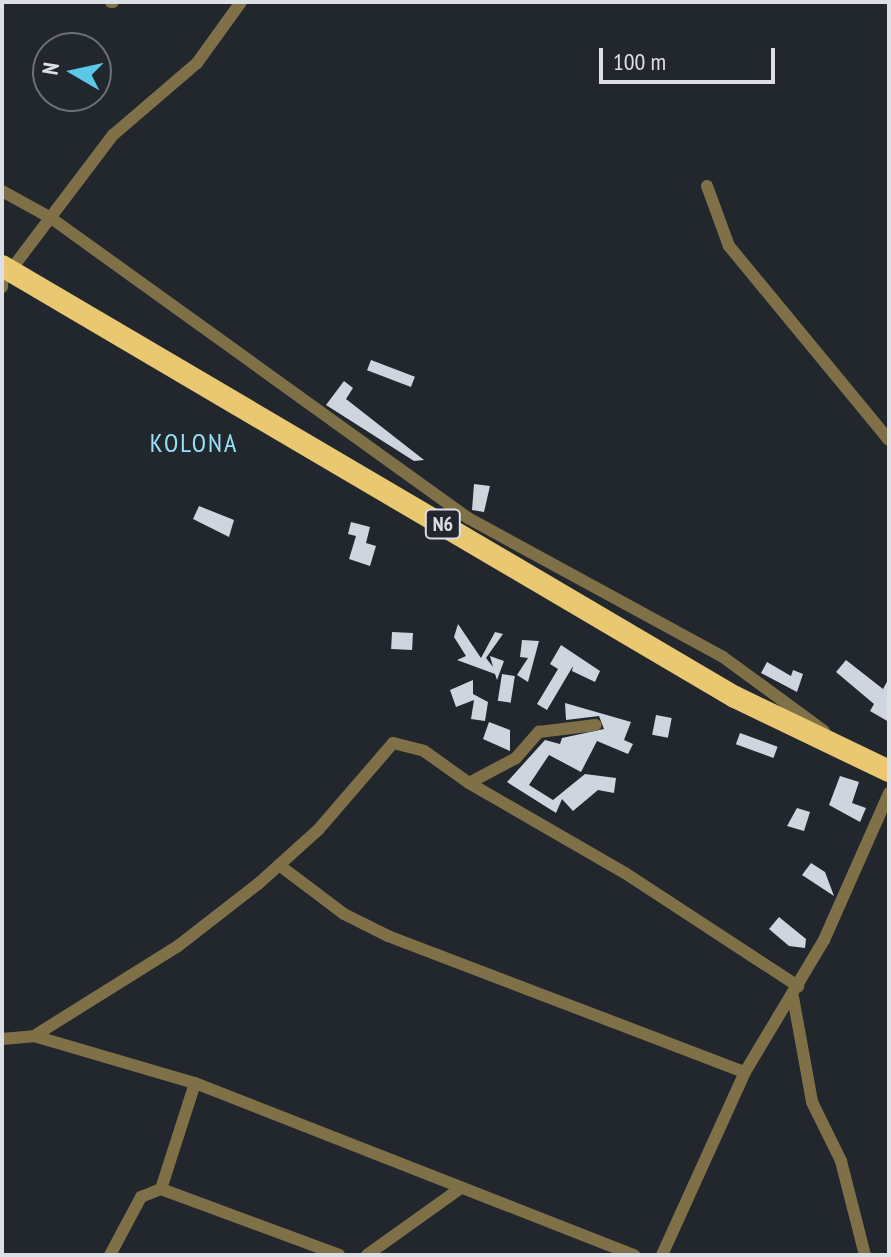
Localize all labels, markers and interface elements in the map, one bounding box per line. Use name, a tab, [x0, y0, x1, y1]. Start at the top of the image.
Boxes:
north arrow	[32, 32, 112, 112]
scale bar	[603, 32, 779, 82]
text: 100 m	[613, 46, 666, 77]
text: N	[36, 61, 65, 77]
district label: KOLONA	[150, 427, 238, 459]
road number: N6	[423, 508, 463, 540]

